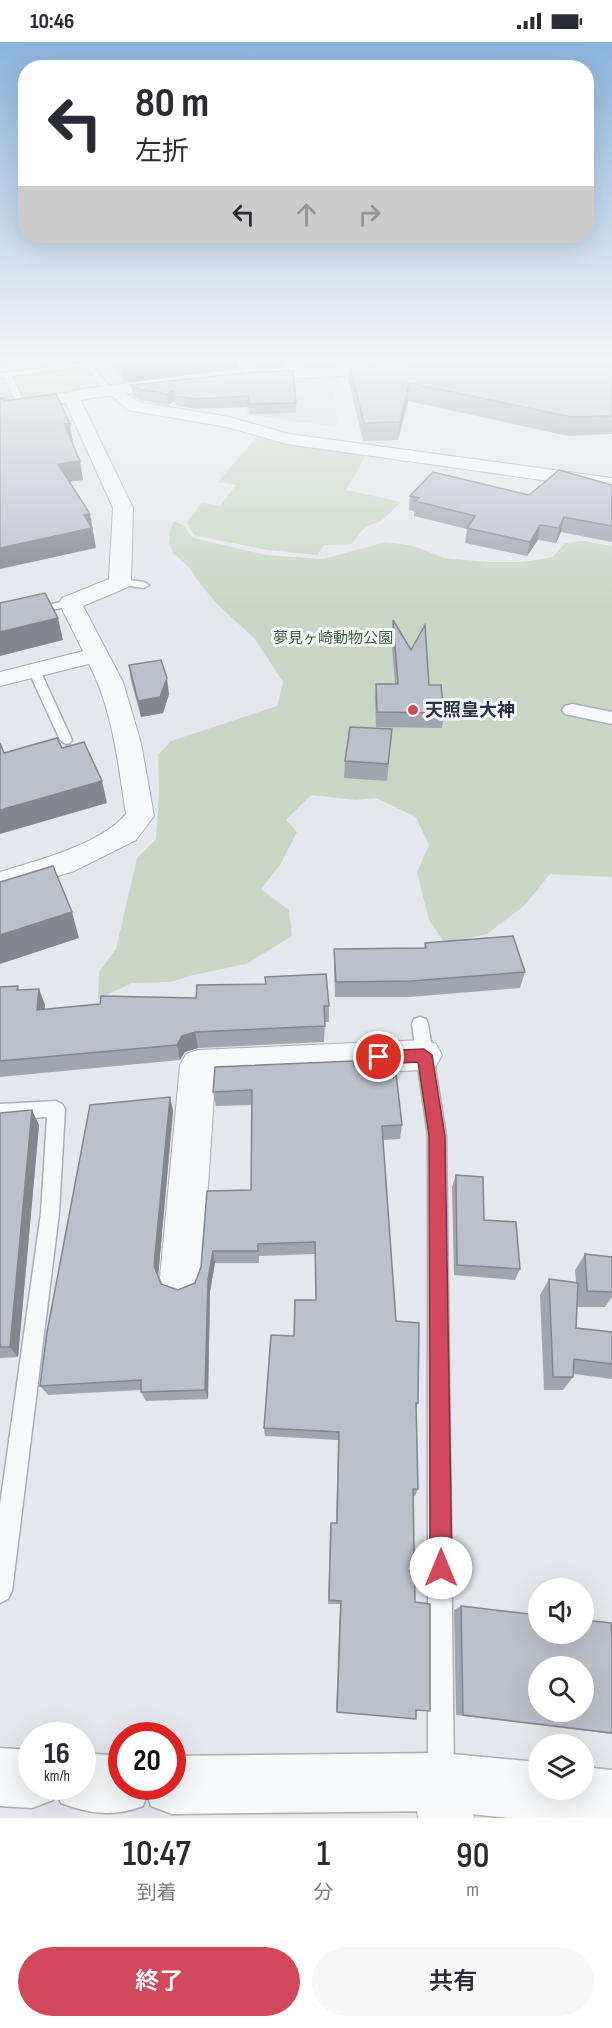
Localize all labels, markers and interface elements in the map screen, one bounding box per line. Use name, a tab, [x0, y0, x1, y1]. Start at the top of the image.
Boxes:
text: 10:46	[30, 8, 74, 35]
text: 80 m	[135, 78, 209, 129]
icon: left	[36, 84, 114, 162]
text: 左折	[135, 136, 189, 168]
icon: left	[227, 198, 260, 231]
icon: ahead	[290, 198, 323, 231]
icon: right	[353, 198, 386, 231]
park label: 夢見ヶ崎動物公園	[273, 629, 393, 648]
place label: 天照皇大神	[425, 700, 515, 721]
marker: 天照皇大神	[406, 703, 420, 717]
pin	[353, 1031, 404, 1082]
icon: arrive	[362, 1040, 395, 1073]
position arrow	[409, 1536, 473, 1600]
map controls	[528, 1578, 594, 1800]
button: sound	[528, 1578, 594, 1644]
button: search	[528, 1656, 594, 1722]
speed limit sign: 20	[108, 1722, 186, 1800]
button: layers	[528, 1734, 594, 1800]
text: 16	[44, 1736, 70, 1772]
text: km/h	[44, 1767, 70, 1786]
text: 10:47	[123, 1833, 191, 1876]
text: 1	[317, 1833, 330, 1876]
text: 90	[456, 1835, 489, 1878]
text: m	[466, 1878, 479, 1902]
text: 到着	[137, 1881, 177, 1905]
text: 分	[313, 1881, 333, 1905]
button: 終了	[18, 1947, 300, 2016]
button: 共有	[312, 1947, 594, 2016]

